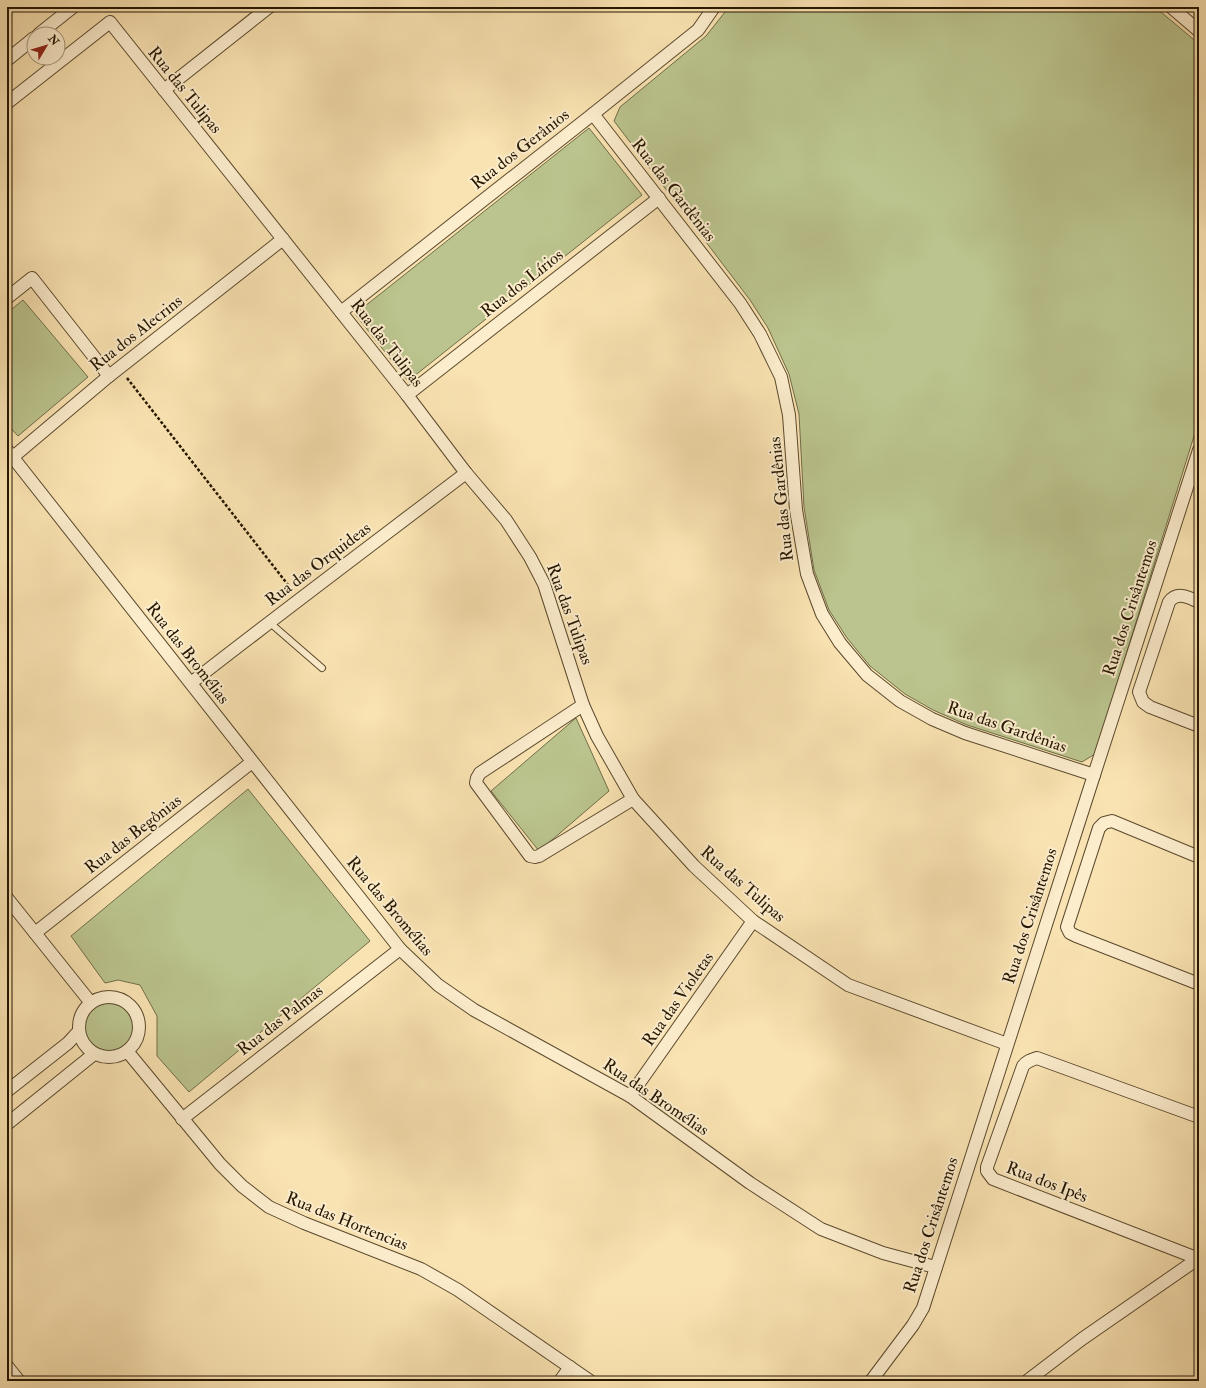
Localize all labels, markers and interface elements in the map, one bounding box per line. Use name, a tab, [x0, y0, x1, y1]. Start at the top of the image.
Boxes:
north arrow	[26, 26, 66, 66]
text: N	[45, 31, 62, 49]
street label: Rua das Tulipas	[143, 42, 227, 139]
street label: Rua dos Gerânios	[467, 104, 574, 194]
street label: Rua das Gardênias	[627, 134, 721, 246]
street label: Rua dos Lírios	[477, 244, 568, 322]
street label: Rua dos Alecrins	[85, 290, 187, 376]
street label: Rua das Tulipas	[345, 295, 428, 392]
street label: Rua das Gardênias	[764, 435, 798, 562]
street label: Rua das Orquideas	[261, 517, 375, 611]
street label: Rua dos Crisântemos	[1098, 537, 1162, 679]
street label: Rua das Tulipas	[541, 561, 598, 668]
street label: Rua das Bromélias	[142, 598, 234, 708]
street label: Rua das Gardênias	[944, 697, 1070, 757]
street label: Rua das Begônias	[80, 790, 186, 878]
street label: Rua das Tulipas	[695, 841, 790, 928]
street label: Rua dos Crisântemos	[998, 845, 1062, 987]
street label: Rua das Bromélias	[342, 852, 438, 960]
street label: Rua das Violetas	[638, 948, 718, 1050]
street label: Rua das Palmas	[233, 980, 327, 1060]
street label: Rua das Bromélias	[599, 1054, 713, 1140]
street label: Rua dos Crisântemos	[899, 1154, 963, 1296]
street label: Rua dos Ipês	[1003, 1157, 1091, 1208]
street label: Rua das Hortencias	[283, 1187, 411, 1255]

